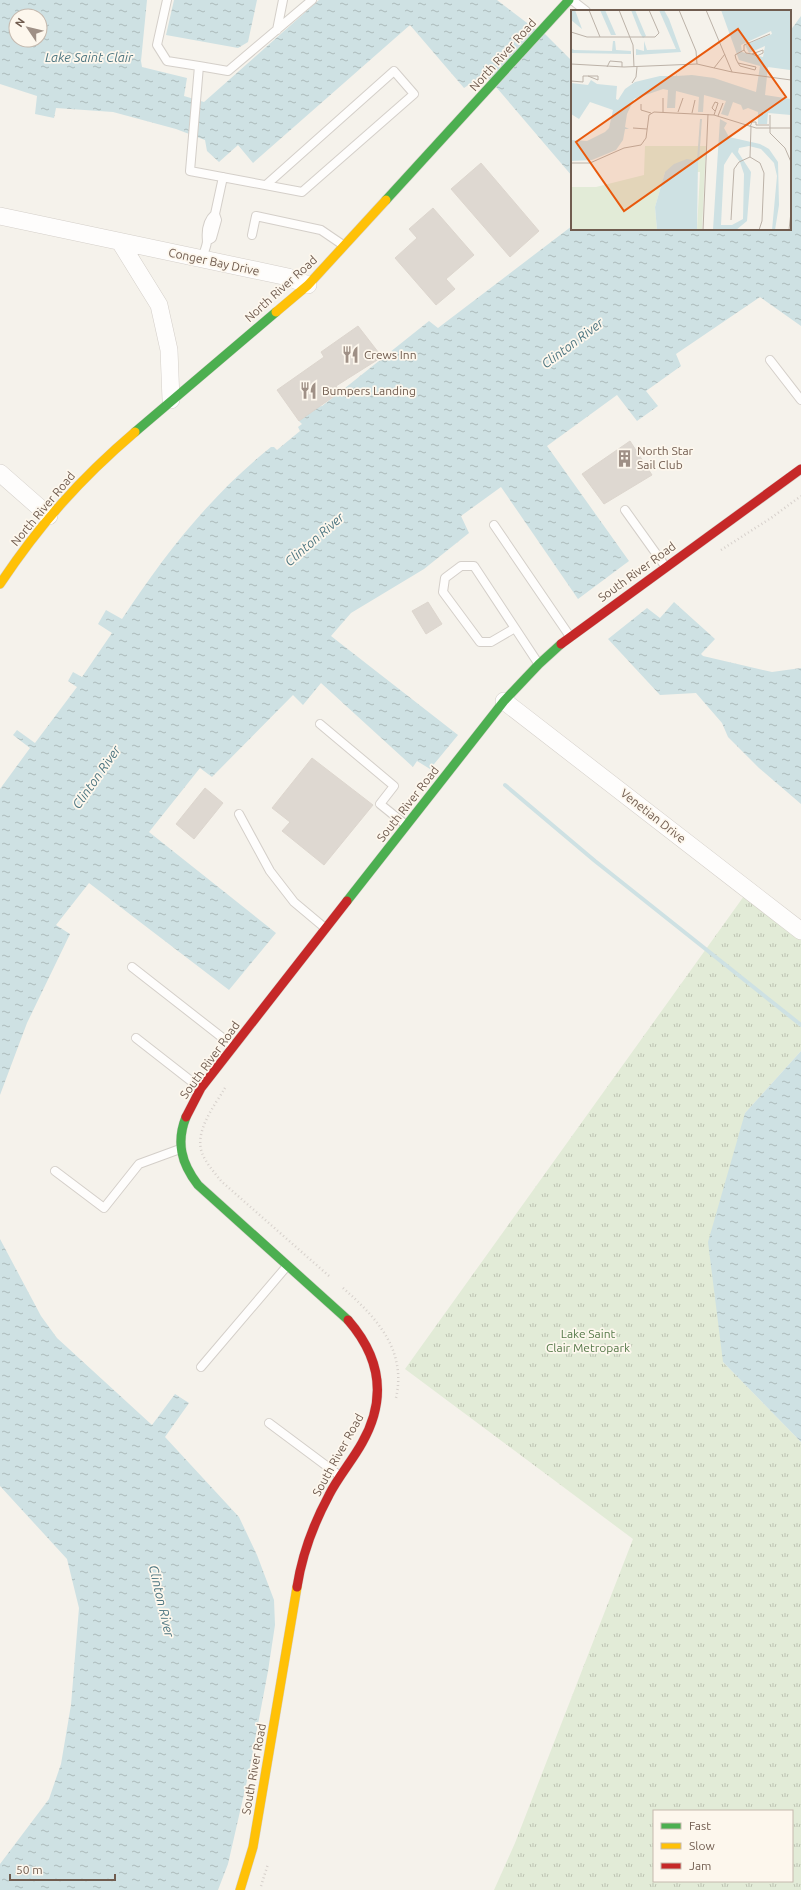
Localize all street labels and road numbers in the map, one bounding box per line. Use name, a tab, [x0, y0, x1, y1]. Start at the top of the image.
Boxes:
street label: North River Road	[467, 16, 538, 93]
street label: Conger Bay Drive	[167, 246, 261, 278]
street label: North River Road	[242, 253, 319, 324]
street label: North River Road	[8, 469, 77, 548]
street label: South River Road	[596, 539, 678, 604]
street label: South River Road	[374, 763, 441, 844]
street label: Venetian Drive	[618, 786, 688, 845]
street label: South River Road	[177, 1019, 242, 1101]
street label: South River Road	[310, 1411, 366, 1498]
street label: South River Road	[239, 1722, 268, 1815]

